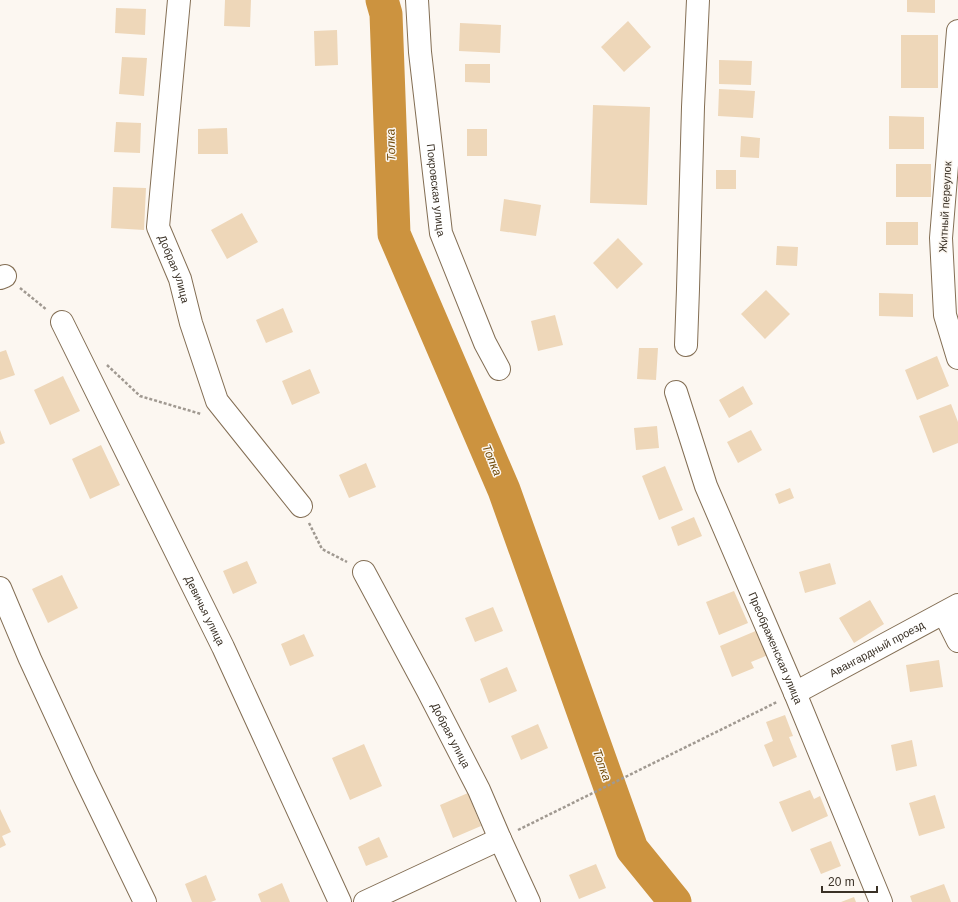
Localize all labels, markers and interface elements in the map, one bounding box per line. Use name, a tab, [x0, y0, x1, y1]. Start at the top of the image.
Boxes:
water label: Топка	[383, 128, 399, 162]
street label: Покровская улица	[425, 143, 448, 239]
street label: Житный переулок	[937, 161, 953, 253]
street label: Добрая улица	[156, 233, 192, 305]
water label: Топка	[479, 442, 505, 478]
street label: Девичья улица	[183, 574, 228, 648]
street label: Преображенская улица	[746, 590, 805, 706]
street label: Авангардный проезд	[827, 618, 927, 679]
street label: Добрая улица	[429, 701, 473, 771]
water label: Топка	[590, 747, 614, 783]
scale bar	[822, 868, 877, 894]
text: 20 m	[828, 875, 855, 889]

